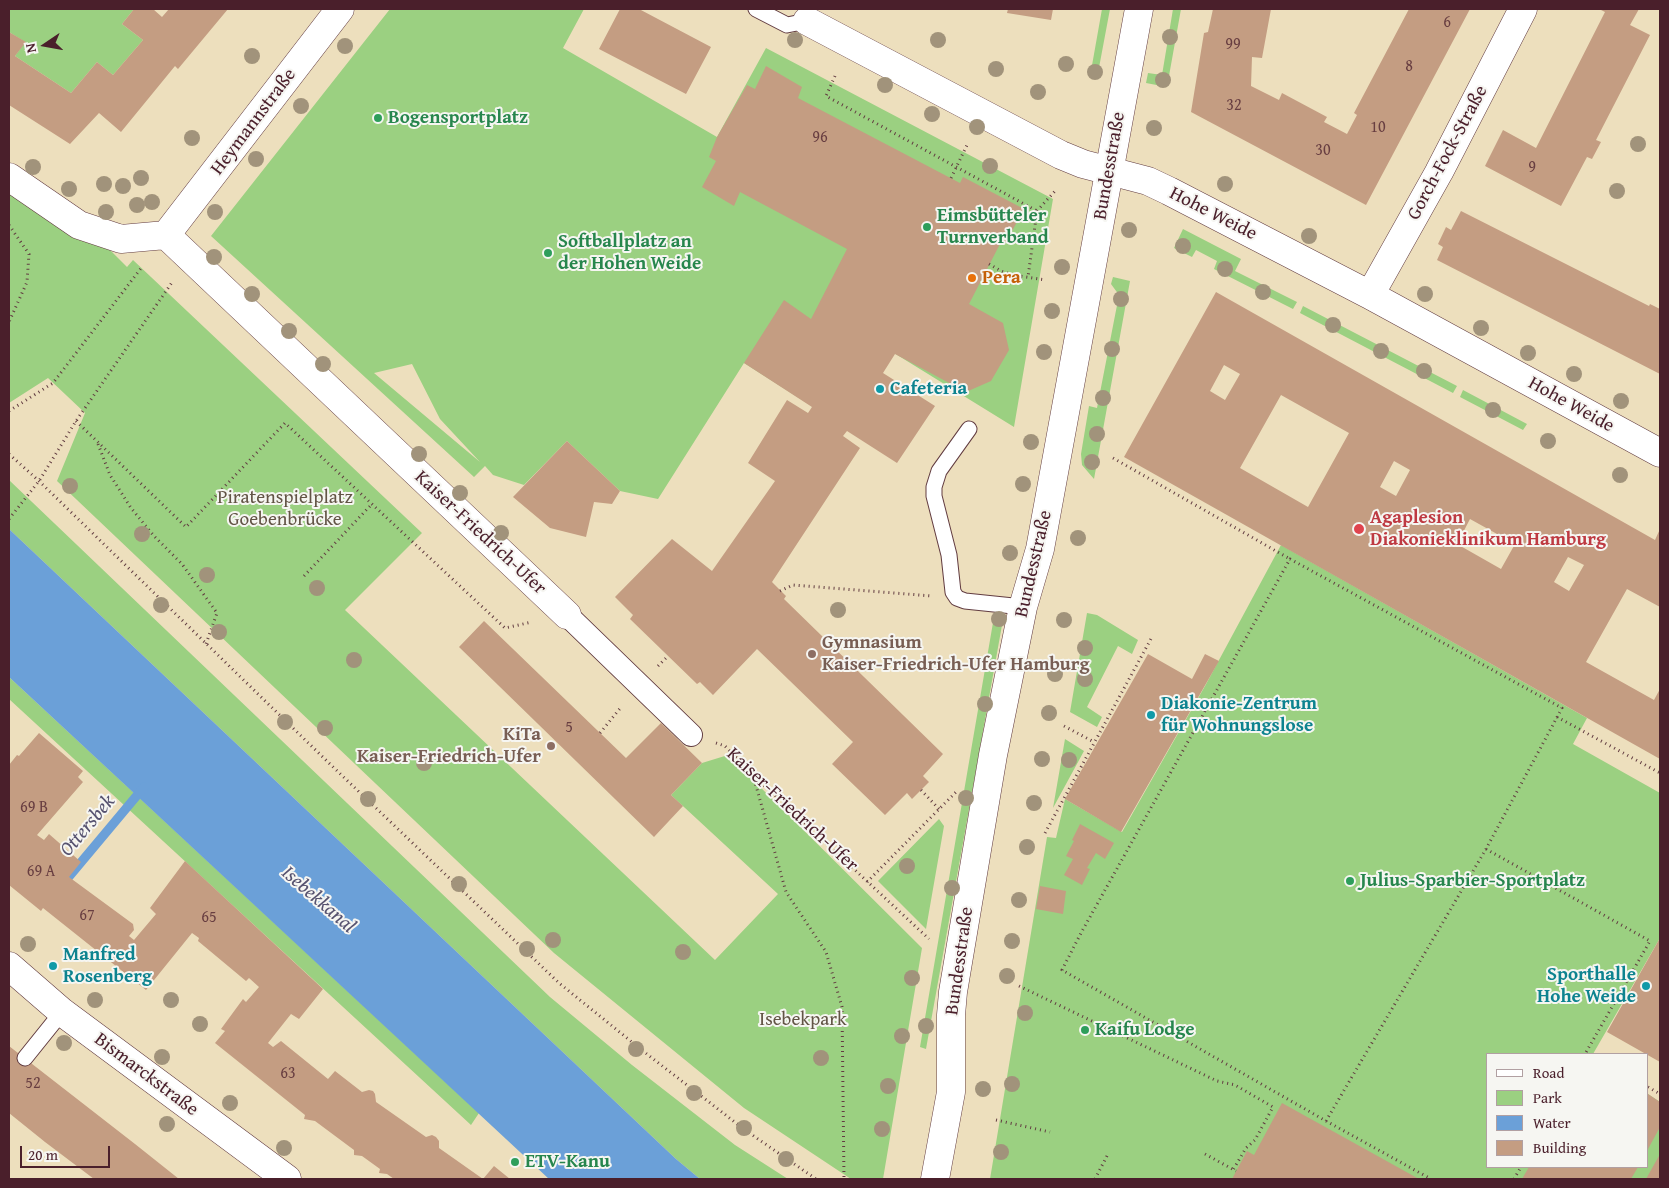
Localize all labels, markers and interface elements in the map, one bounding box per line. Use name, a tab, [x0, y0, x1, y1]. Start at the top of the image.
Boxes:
house number: 6	[1443, 13, 1451, 33]
north arrow	[20, 20, 70, 70]
house number: 99	[1225, 35, 1241, 55]
text: N	[20, 41, 41, 55]
house number: 8	[1405, 57, 1413, 77]
street label: Heymannstraße	[206, 64, 302, 180]
street label: Gorch-Fock-Straße	[1403, 82, 1493, 224]
house number: 32	[1226, 96, 1242, 116]
place label: Bogensportplatz	[388, 107, 528, 129]
street label: Bundesstraße	[1089, 110, 1131, 222]
marker: Bogensportplatz	[372, 112, 384, 124]
house number: 10	[1370, 118, 1386, 138]
house number: 96	[812, 128, 828, 148]
house number: 30	[1315, 141, 1331, 161]
house number: 9	[1528, 158, 1536, 178]
street label: Hohe Weide	[1166, 182, 1260, 246]
place label: Eimsbütteler Turnverband	[937, 205, 1049, 249]
marker: Eimsbütteler Turnverband	[921, 221, 933, 233]
place label: Softballplatz an der Hohen Weide	[558, 231, 701, 275]
marker: Softballplatz an der Hohen Weide	[542, 247, 554, 259]
place label: Pera	[982, 267, 1021, 289]
marker: Pera	[966, 272, 978, 284]
street label: Hohe Weide	[1524, 372, 1618, 438]
place label: Cafeteria	[890, 378, 967, 400]
marker: Cafeteria	[874, 383, 886, 395]
street label: Kaiser-Friedrich-Ufer	[409, 466, 551, 600]
park label: Piratenspielplatz Goebenbrücke	[217, 487, 353, 531]
place label: Agaplesion Diakonieklinikum Hamburg	[1370, 507, 1606, 551]
street label: Bundesstraße	[1011, 508, 1057, 620]
marker: Agaplesion Diakonieklinikum Hamburg	[1352, 522, 1366, 536]
place label: Gymnasium Kaiser-Friedrich-Ufer Hamburg	[822, 632, 1089, 676]
marker: Gymnasium Kaiser-Friedrich-Ufer Hamburg	[806, 648, 818, 660]
place label: Diakonie-Zentrum für Wohnungslose	[1161, 693, 1317, 737]
marker: Diakonie-Zentrum für Wohnungslose	[1145, 709, 1157, 721]
house number: 5	[565, 718, 573, 738]
place label: KiTa Kaiser-Friedrich-Ufer	[357, 724, 541, 768]
marker: KiTa Kaiser-Friedrich-Ufer	[545, 740, 557, 752]
street label: Kaiser-Friedrich-Ufer	[721, 743, 863, 877]
water label: Ottersbek	[55, 790, 121, 862]
house number: 69 B	[20, 798, 48, 818]
water label: Isebekkanal	[276, 861, 360, 939]
house number: 69 A	[27, 862, 55, 882]
place label: Julius-Sparbier-Sportplatz	[1360, 870, 1585, 892]
marker: Julius-Sparbier-Sportplatz	[1344, 875, 1356, 887]
street label: Bundesstraße	[941, 905, 979, 1017]
house number: 67	[79, 906, 95, 926]
house number: 65	[201, 908, 217, 928]
place label: Manfred Rosenberg	[63, 944, 152, 988]
marker: Manfred Rosenberg	[47, 960, 59, 972]
place label: Sporthalle Hohe Weide	[1537, 964, 1636, 1008]
marker: Sporthalle Hohe Weide	[1640, 980, 1652, 992]
park label: Isebekpark	[759, 1009, 847, 1031]
place label: Kaifu Lodge	[1095, 1019, 1195, 1041]
marker: Kaifu Lodge	[1079, 1024, 1091, 1036]
street label: Bismarckstraße	[89, 1028, 203, 1122]
legend	[1486, 1053, 1649, 1168]
text: Road	[1533, 1062, 1564, 1083]
house number: 63	[280, 1064, 296, 1084]
house number: 52	[25, 1074, 41, 1094]
text: Park	[1533, 1087, 1562, 1108]
text: Water	[1533, 1112, 1571, 1133]
scale bar	[22, 1136, 112, 1168]
text: Building	[1533, 1137, 1586, 1158]
text: 20 m	[28, 1144, 58, 1165]
place label: ETV-Kanu	[525, 1151, 610, 1173]
marker: ETV-Kanu	[509, 1156, 521, 1168]

